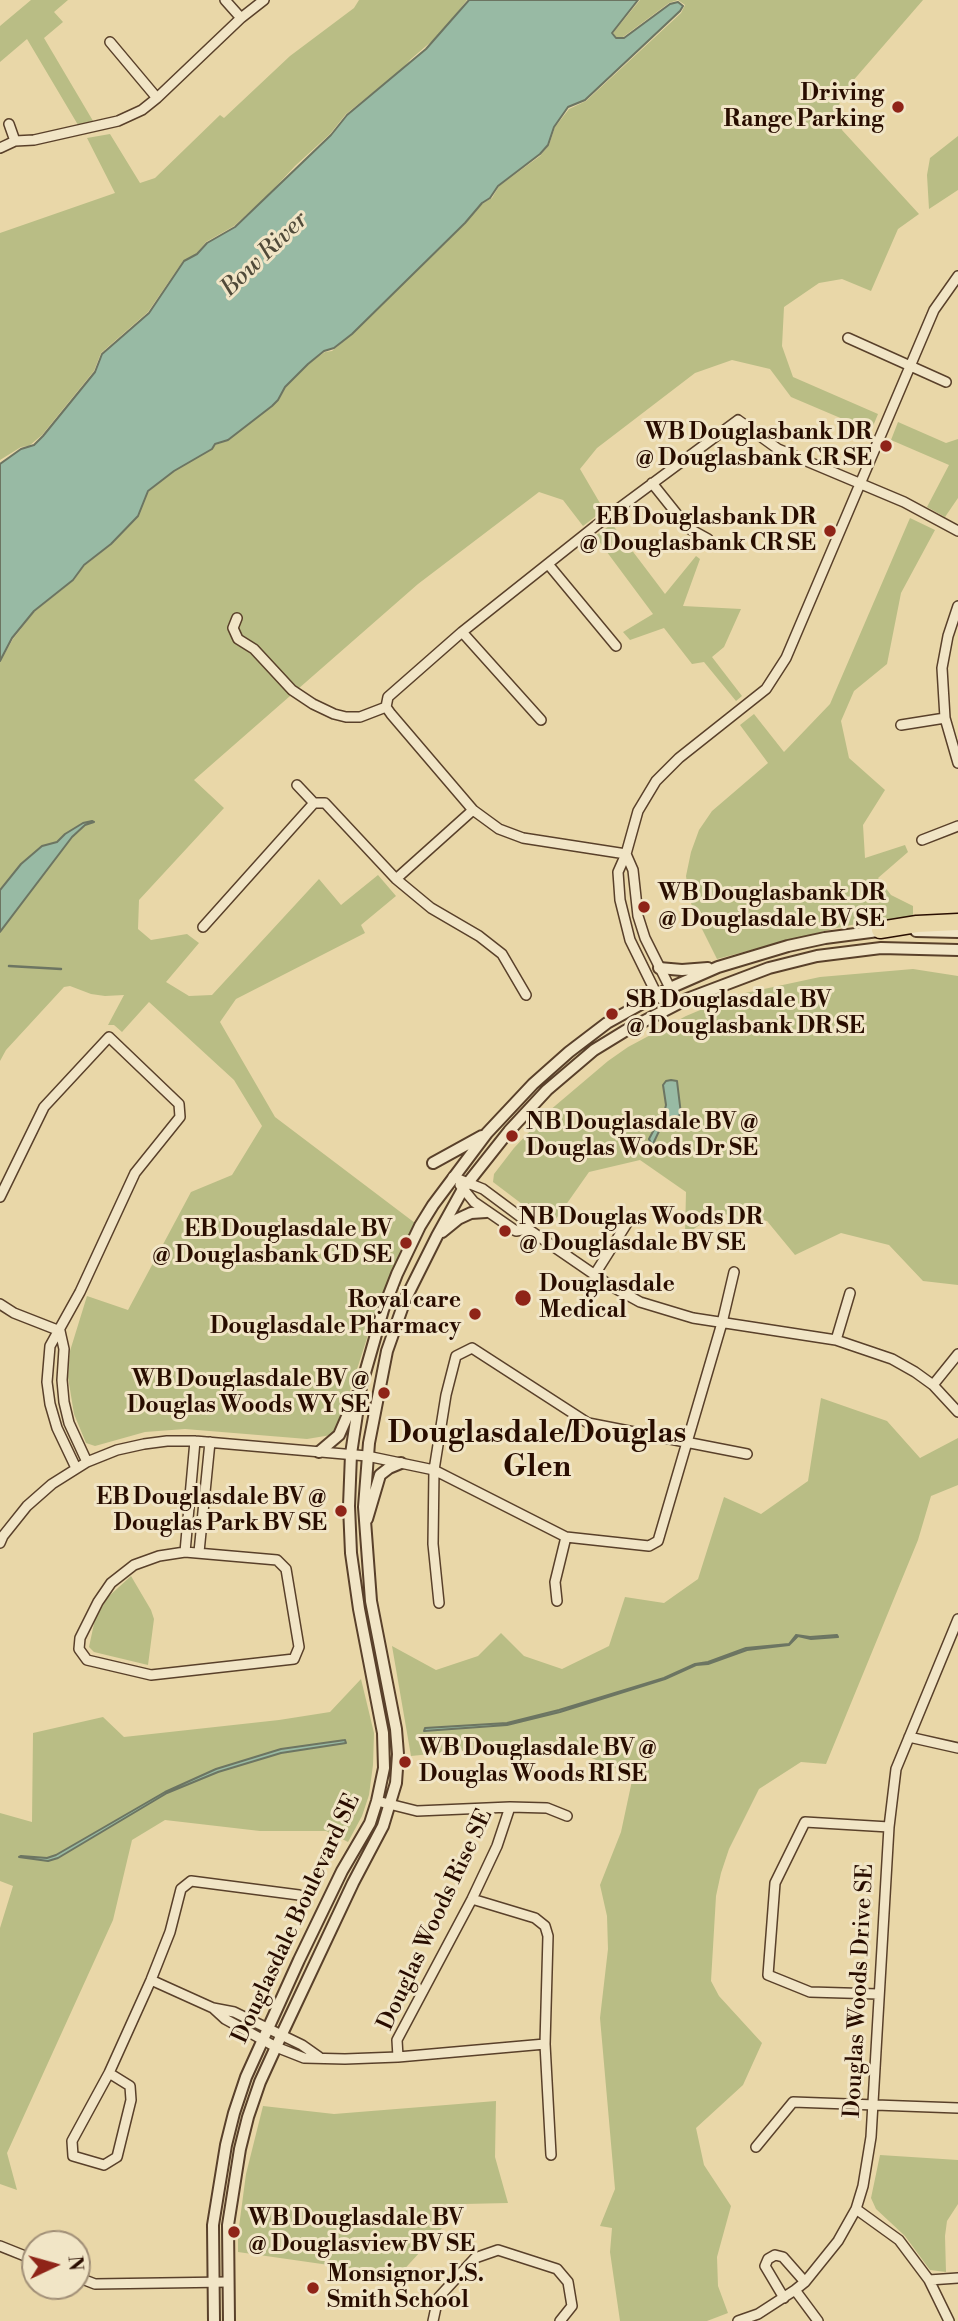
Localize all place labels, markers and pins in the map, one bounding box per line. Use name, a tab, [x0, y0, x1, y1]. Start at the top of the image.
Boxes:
place label: Driving Range Parking	[724, 80, 884, 134]
marker: Driving Range Parking	[890, 99, 906, 115]
place label: WB Douglasbank DR @ Douglasbank CR SE	[635, 419, 872, 473]
marker: WB Douglasbank DR @ Douglasbank CR SE	[878, 438, 894, 454]
place label: EB Douglasbank DR @ Douglasbank CR SE	[579, 504, 816, 558]
marker: EB Douglasbank DR @ Douglasbank CR SE	[822, 523, 838, 539]
place label: WB Douglasbank DR @ Douglasdale BV SE	[658, 880, 886, 934]
marker: WB Douglasbank DR @ Douglasdale BV SE	[636, 899, 652, 915]
place label: SB Douglasdale BV @ Douglasbank DR SE	[626, 987, 865, 1041]
marker: SB Douglasdale BV @ Douglasbank DR SE	[604, 1006, 620, 1022]
place label: NB Douglasdale BV @ Douglas Woods Dr SE	[526, 1109, 759, 1163]
marker: NB Douglasdale BV @ Douglas Woods Dr SE	[504, 1128, 520, 1144]
place label: NB Douglas Woods DR @ Douglasdale BV SE	[519, 1204, 763, 1258]
place label: EB Douglasdale BV @ Douglasbank GD SE	[152, 1216, 392, 1270]
marker: NB Douglas Woods DR @ Douglasdale BV SE	[497, 1223, 513, 1239]
marker: EB Douglasdale BV @ Douglasbank GD SE	[398, 1235, 414, 1251]
place label: Douglasdale Medical	[539, 1271, 675, 1325]
place label: Royal care Douglasdale Pharmacy	[210, 1287, 461, 1341]
marker: Douglasdale Medical	[513, 1288, 533, 1308]
marker: Royal care Douglasdale Pharmacy	[467, 1306, 483, 1322]
place label: WB Douglasdale BV @ Douglas Woods WY SE	[127, 1366, 370, 1420]
marker: WB Douglasdale BV @ Douglas Woods WY SE	[376, 1385, 392, 1401]
place label: EB Douglasdale BV @ Douglas Park BV SE	[96, 1484, 327, 1538]
marker: EB Douglasdale BV @ Douglas Park BV SE	[333, 1503, 349, 1519]
place label: WB Douglasdale BV @ Douglas Woods RI SE	[419, 1735, 657, 1789]
marker: WB Douglasdale BV @ Douglas Woods RI SE	[397, 1754, 413, 1770]
place label: WB Douglasdale BV @ Douglasview BV SE	[248, 2205, 475, 2259]
marker: WB Douglasdale BV @ Douglasview BV SE	[226, 2224, 242, 2240]
place label: Monsignor J.S. Smith School	[327, 2261, 484, 2315]
marker: Monsignor J.S. Smith School	[305, 2280, 321, 2296]

